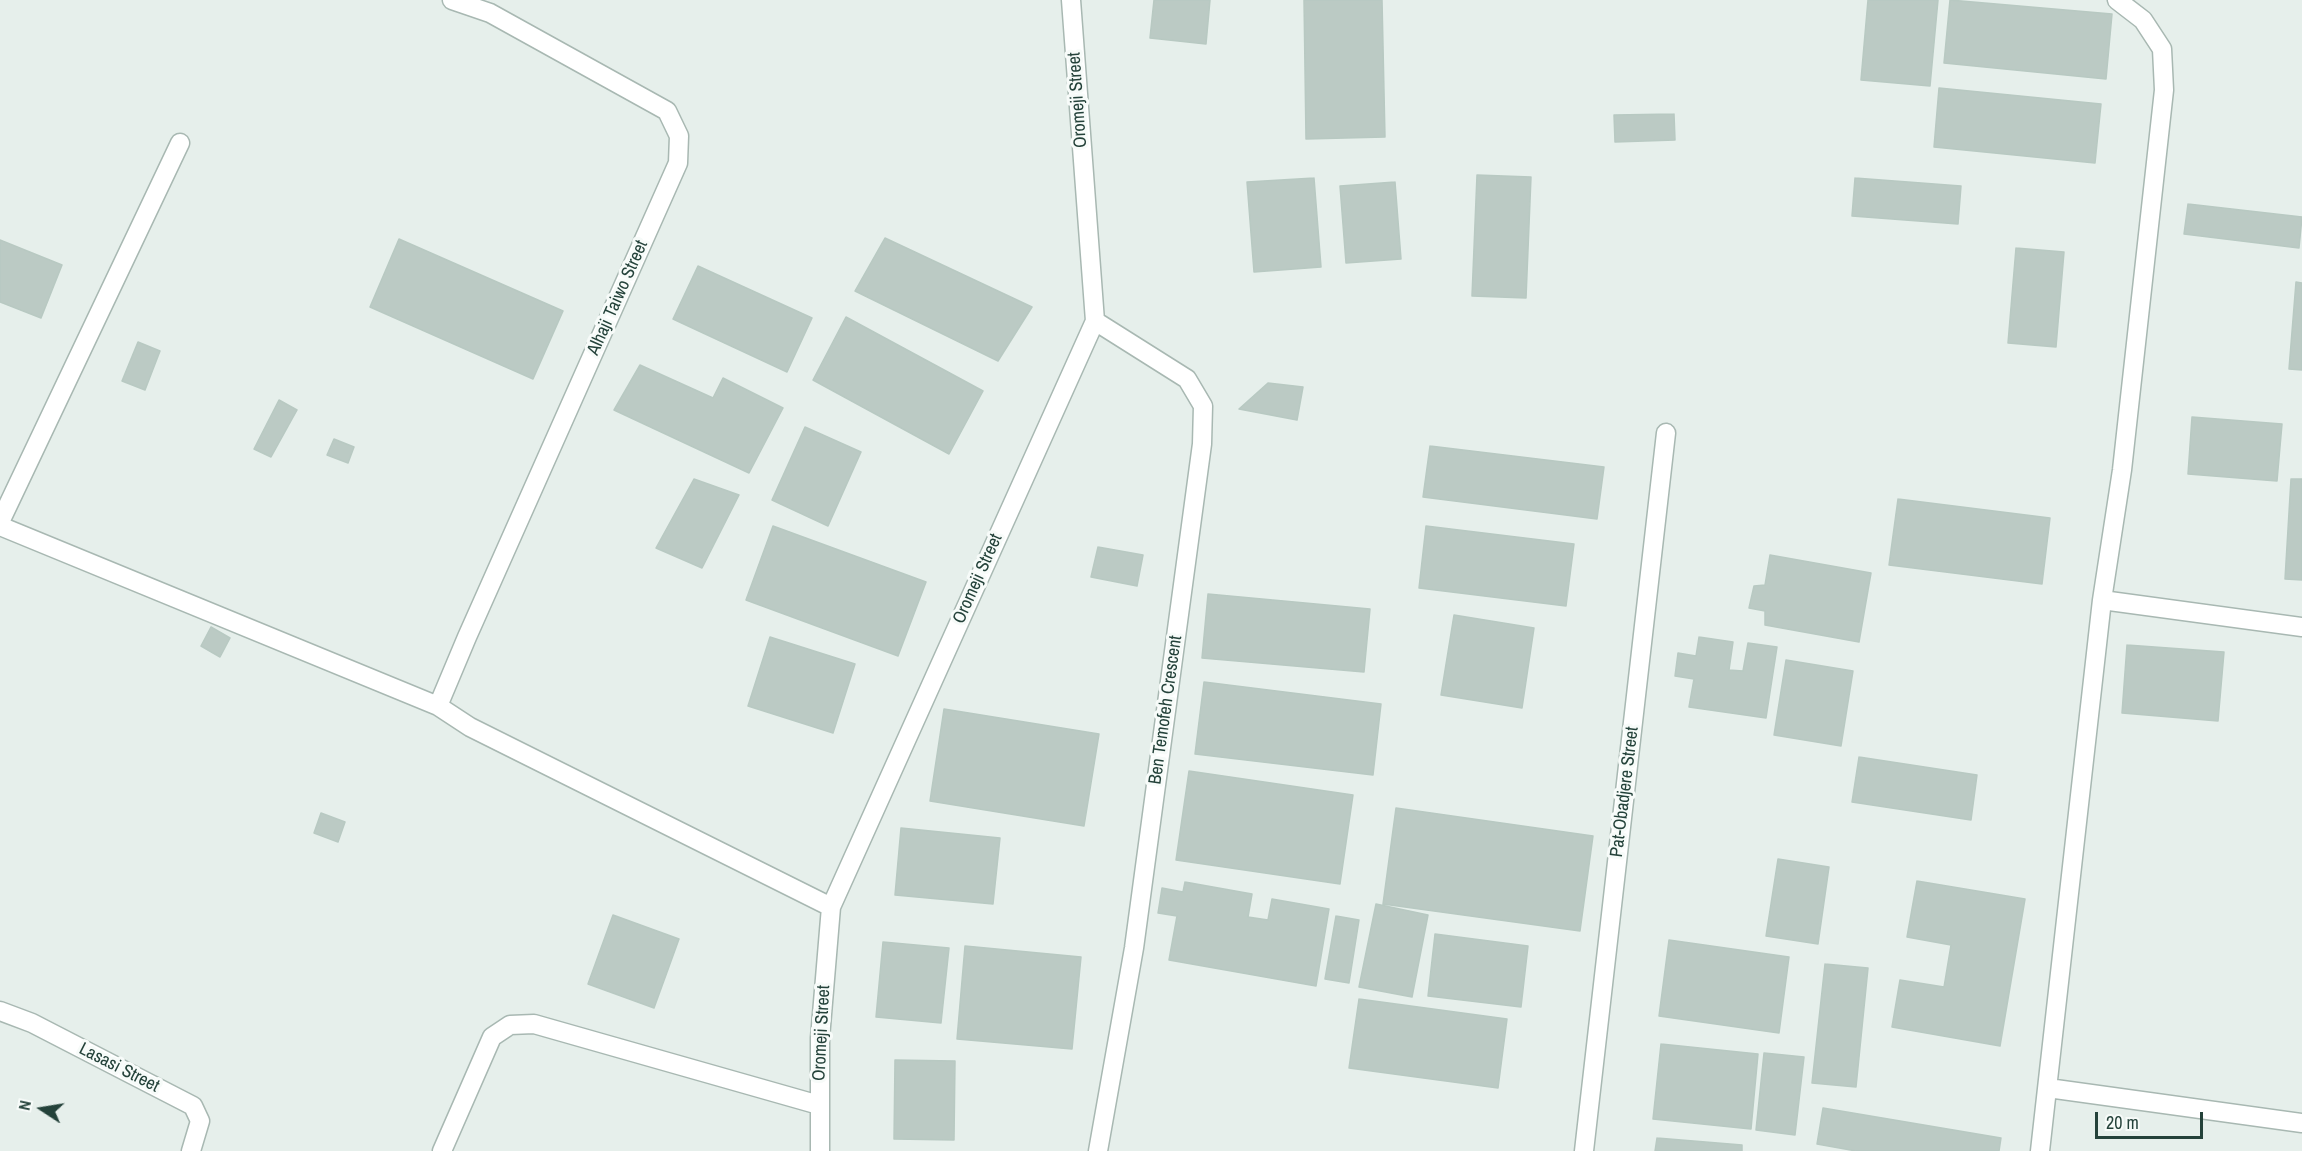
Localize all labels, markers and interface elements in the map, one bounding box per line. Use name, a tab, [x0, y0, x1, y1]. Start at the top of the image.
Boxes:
street label: Oromeji Street	[1064, 51, 1092, 149]
street label: Alhaji Taiwo Street	[583, 237, 653, 359]
street label: Oromeji Street	[949, 531, 1007, 627]
street label: Ben Temofeh Crescent	[1145, 634, 1187, 786]
street label: Pat-Obadjere Street	[1606, 726, 1644, 858]
street label: Oromeji Street	[809, 985, 835, 1081]
street label: Lasasi Street	[75, 1039, 163, 1097]
north arrow	[12, 1079, 72, 1139]
text: N	[13, 1098, 36, 1112]
scale bar	[2098, 1100, 2206, 1138]
text: 20 m	[2106, 1110, 2139, 1135]

